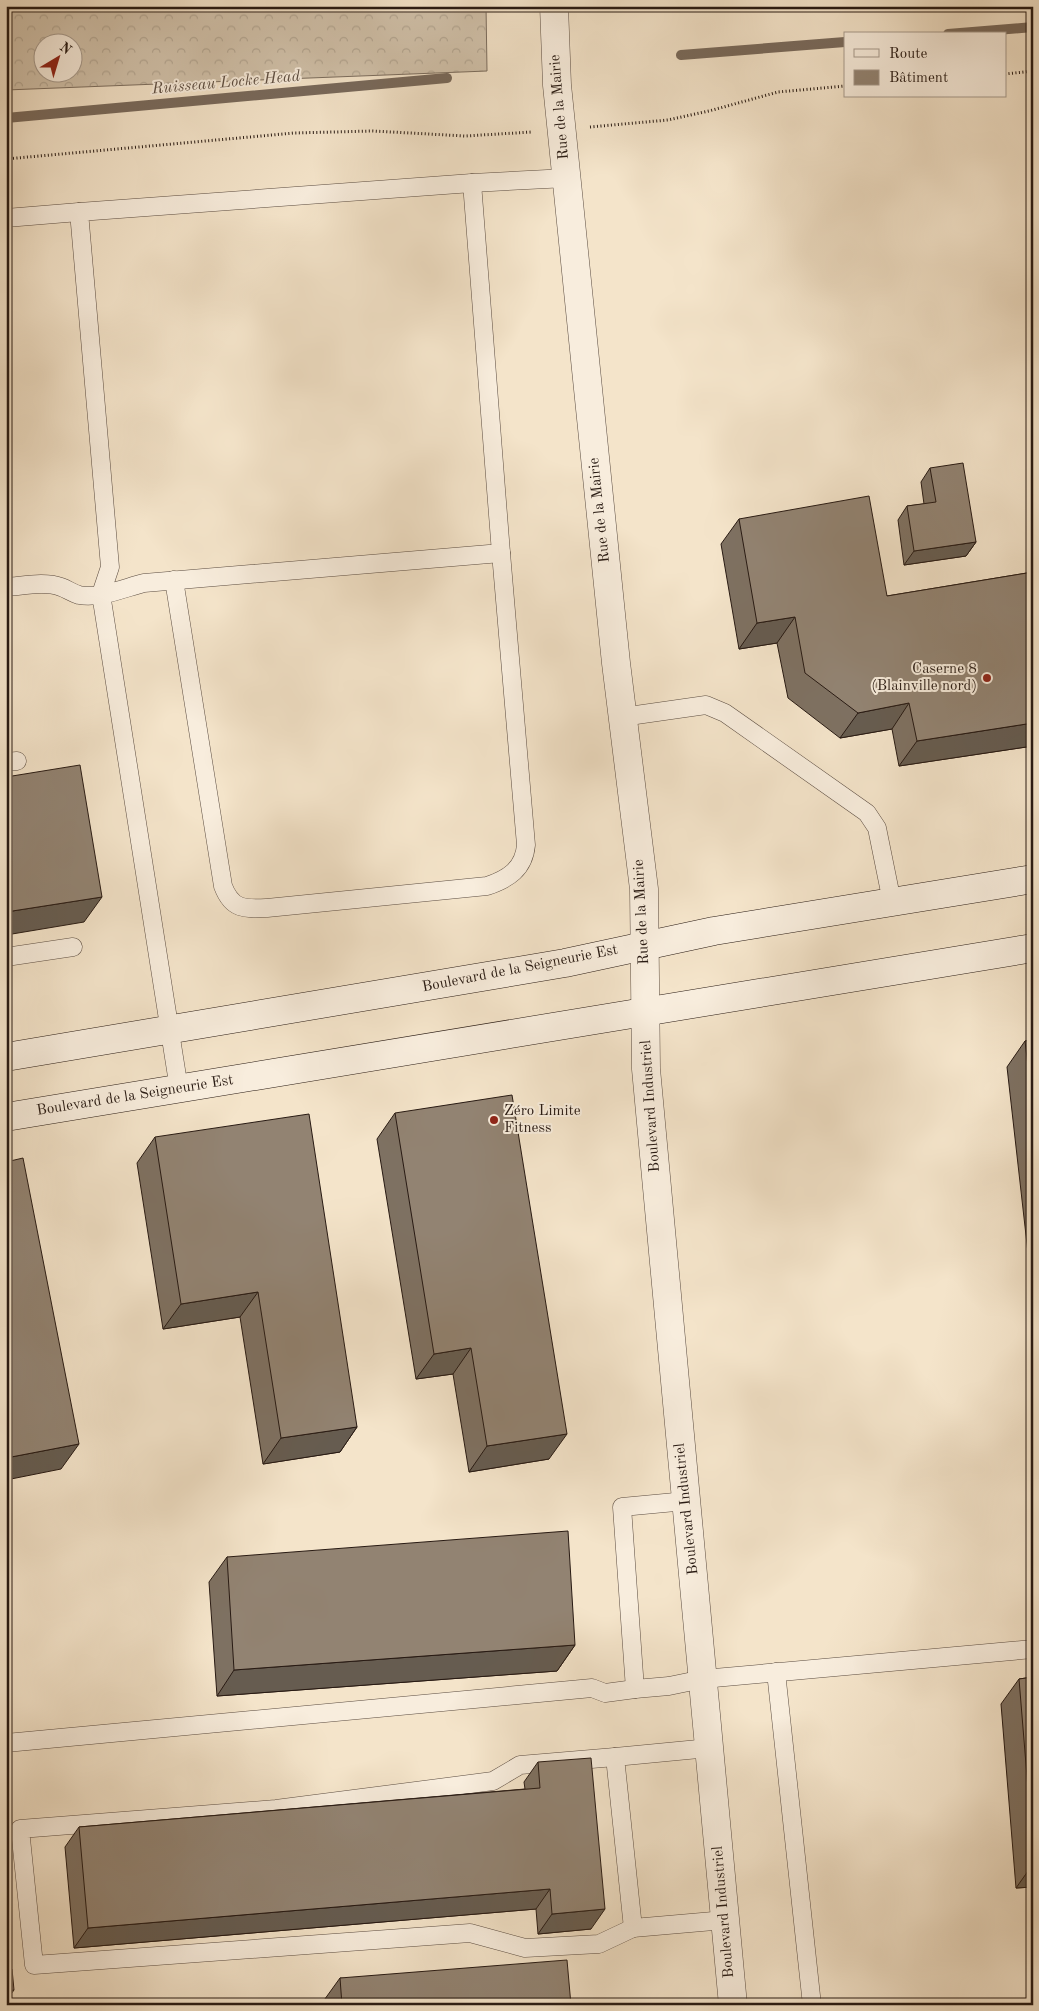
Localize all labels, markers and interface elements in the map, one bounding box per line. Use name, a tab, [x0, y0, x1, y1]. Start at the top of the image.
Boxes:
north arrow	[32, 32, 82, 82]
legend	[844, 32, 1006, 98]
text: N	[57, 40, 74, 58]
text: Route	[889, 47, 927, 62]
street label: Rue de la Mairie	[548, 54, 572, 160]
water label: Ruisseau Locke Head	[150, 69, 301, 98]
text: Bâtiment	[889, 71, 948, 86]
street label: Rue de la Mairie	[587, 457, 613, 563]
place label: Caserne 8 (Blainville nord)	[871, 662, 977, 694]
marker: Caserne 8 (Blainville nord)	[981, 672, 993, 684]
street label: Rue de la Mairie	[632, 859, 652, 965]
street label: Boulevard de la Seigneurie Est	[421, 943, 619, 995]
street label: Boulevard Industriel	[639, 1039, 663, 1173]
street label: Boulevard de la Seigneurie Est	[35, 1073, 235, 1119]
place label: Zéro Limite Fitness	[504, 1104, 581, 1136]
marker: Zéro Limite Fitness	[488, 1114, 500, 1126]
street label: Boulevard Industriel	[673, 1442, 701, 1576]
street label: Boulevard Industriel	[711, 1845, 737, 1979]

